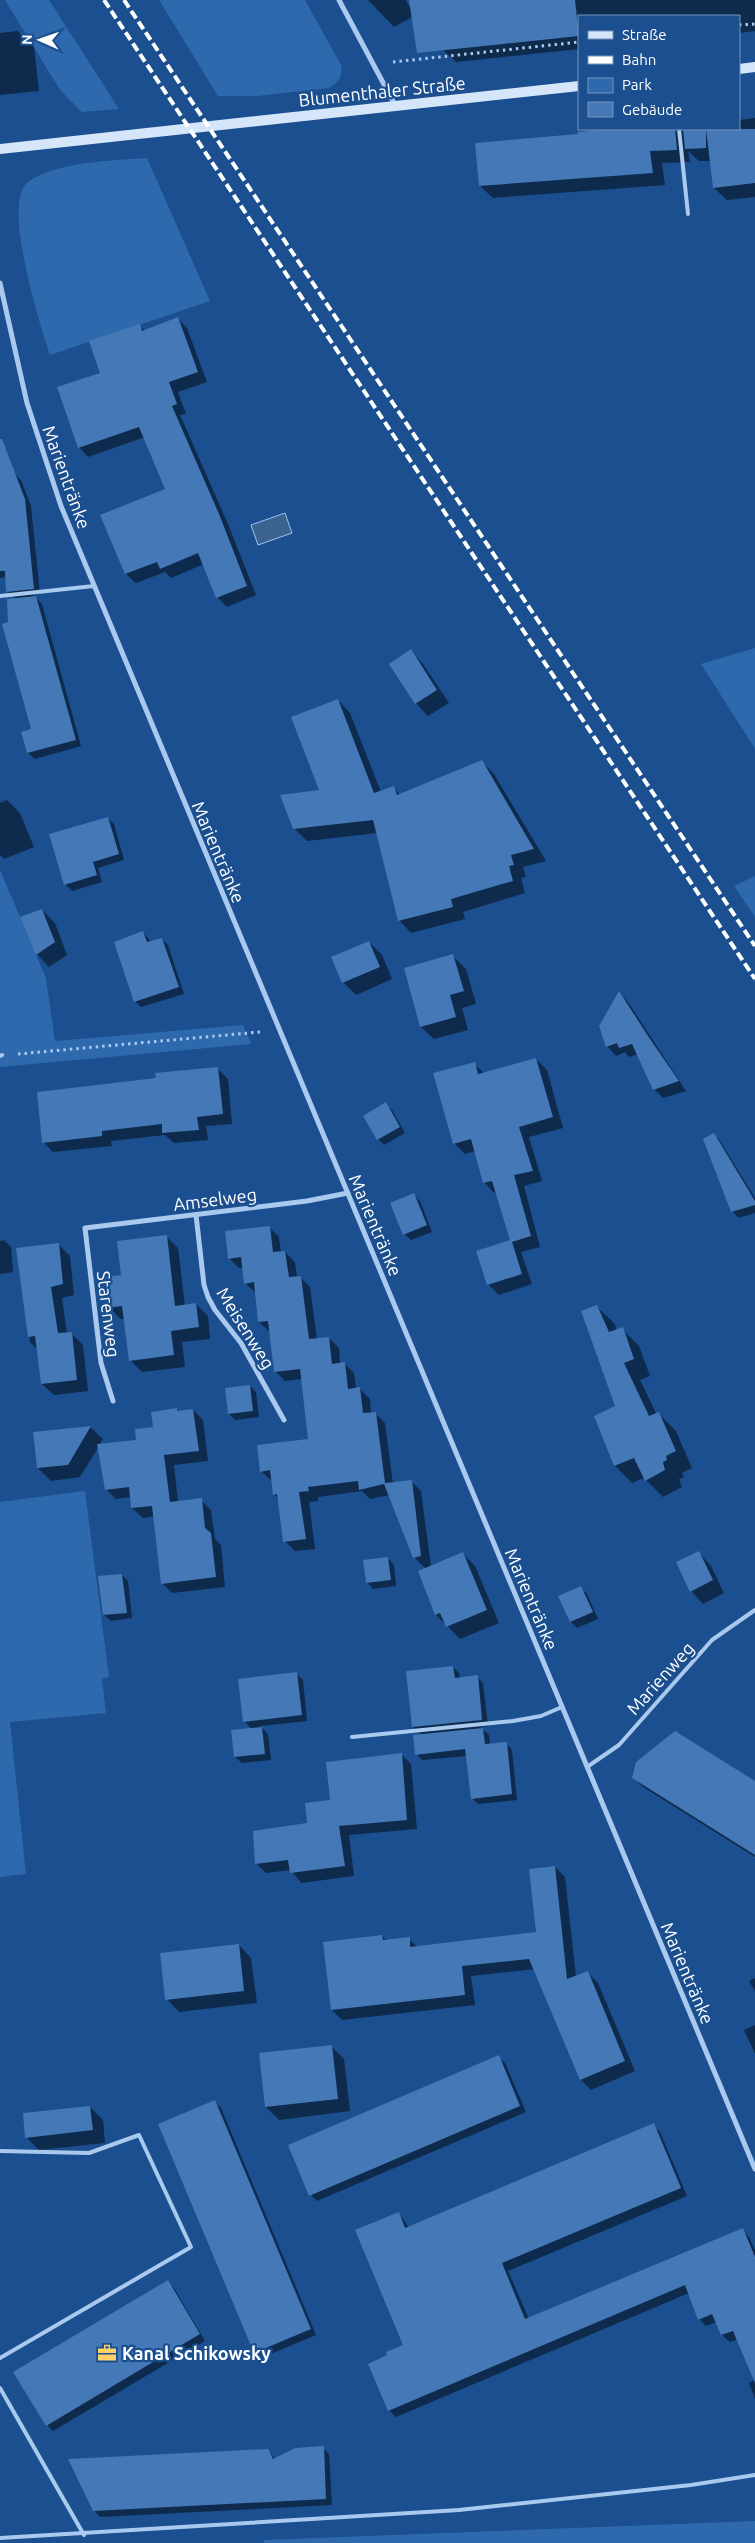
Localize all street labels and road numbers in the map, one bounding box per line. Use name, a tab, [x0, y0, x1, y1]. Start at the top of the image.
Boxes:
street label: Blumenthaler Straße	[298, 72, 466, 110]
street label: Marientränke	[39, 423, 95, 531]
street label: Marientränke	[189, 798, 249, 906]
street label: Marientränke	[346, 1171, 406, 1279]
street label: Amselweg	[172, 1184, 258, 1214]
street label: Starenweg	[94, 1270, 124, 1358]
street label: Meisenweg	[213, 1284, 279, 1372]
street label: Marientränke	[502, 1545, 562, 1653]
street label: Marienweg	[622, 1638, 698, 1718]
street label: Marientränke	[658, 1919, 718, 2027]

